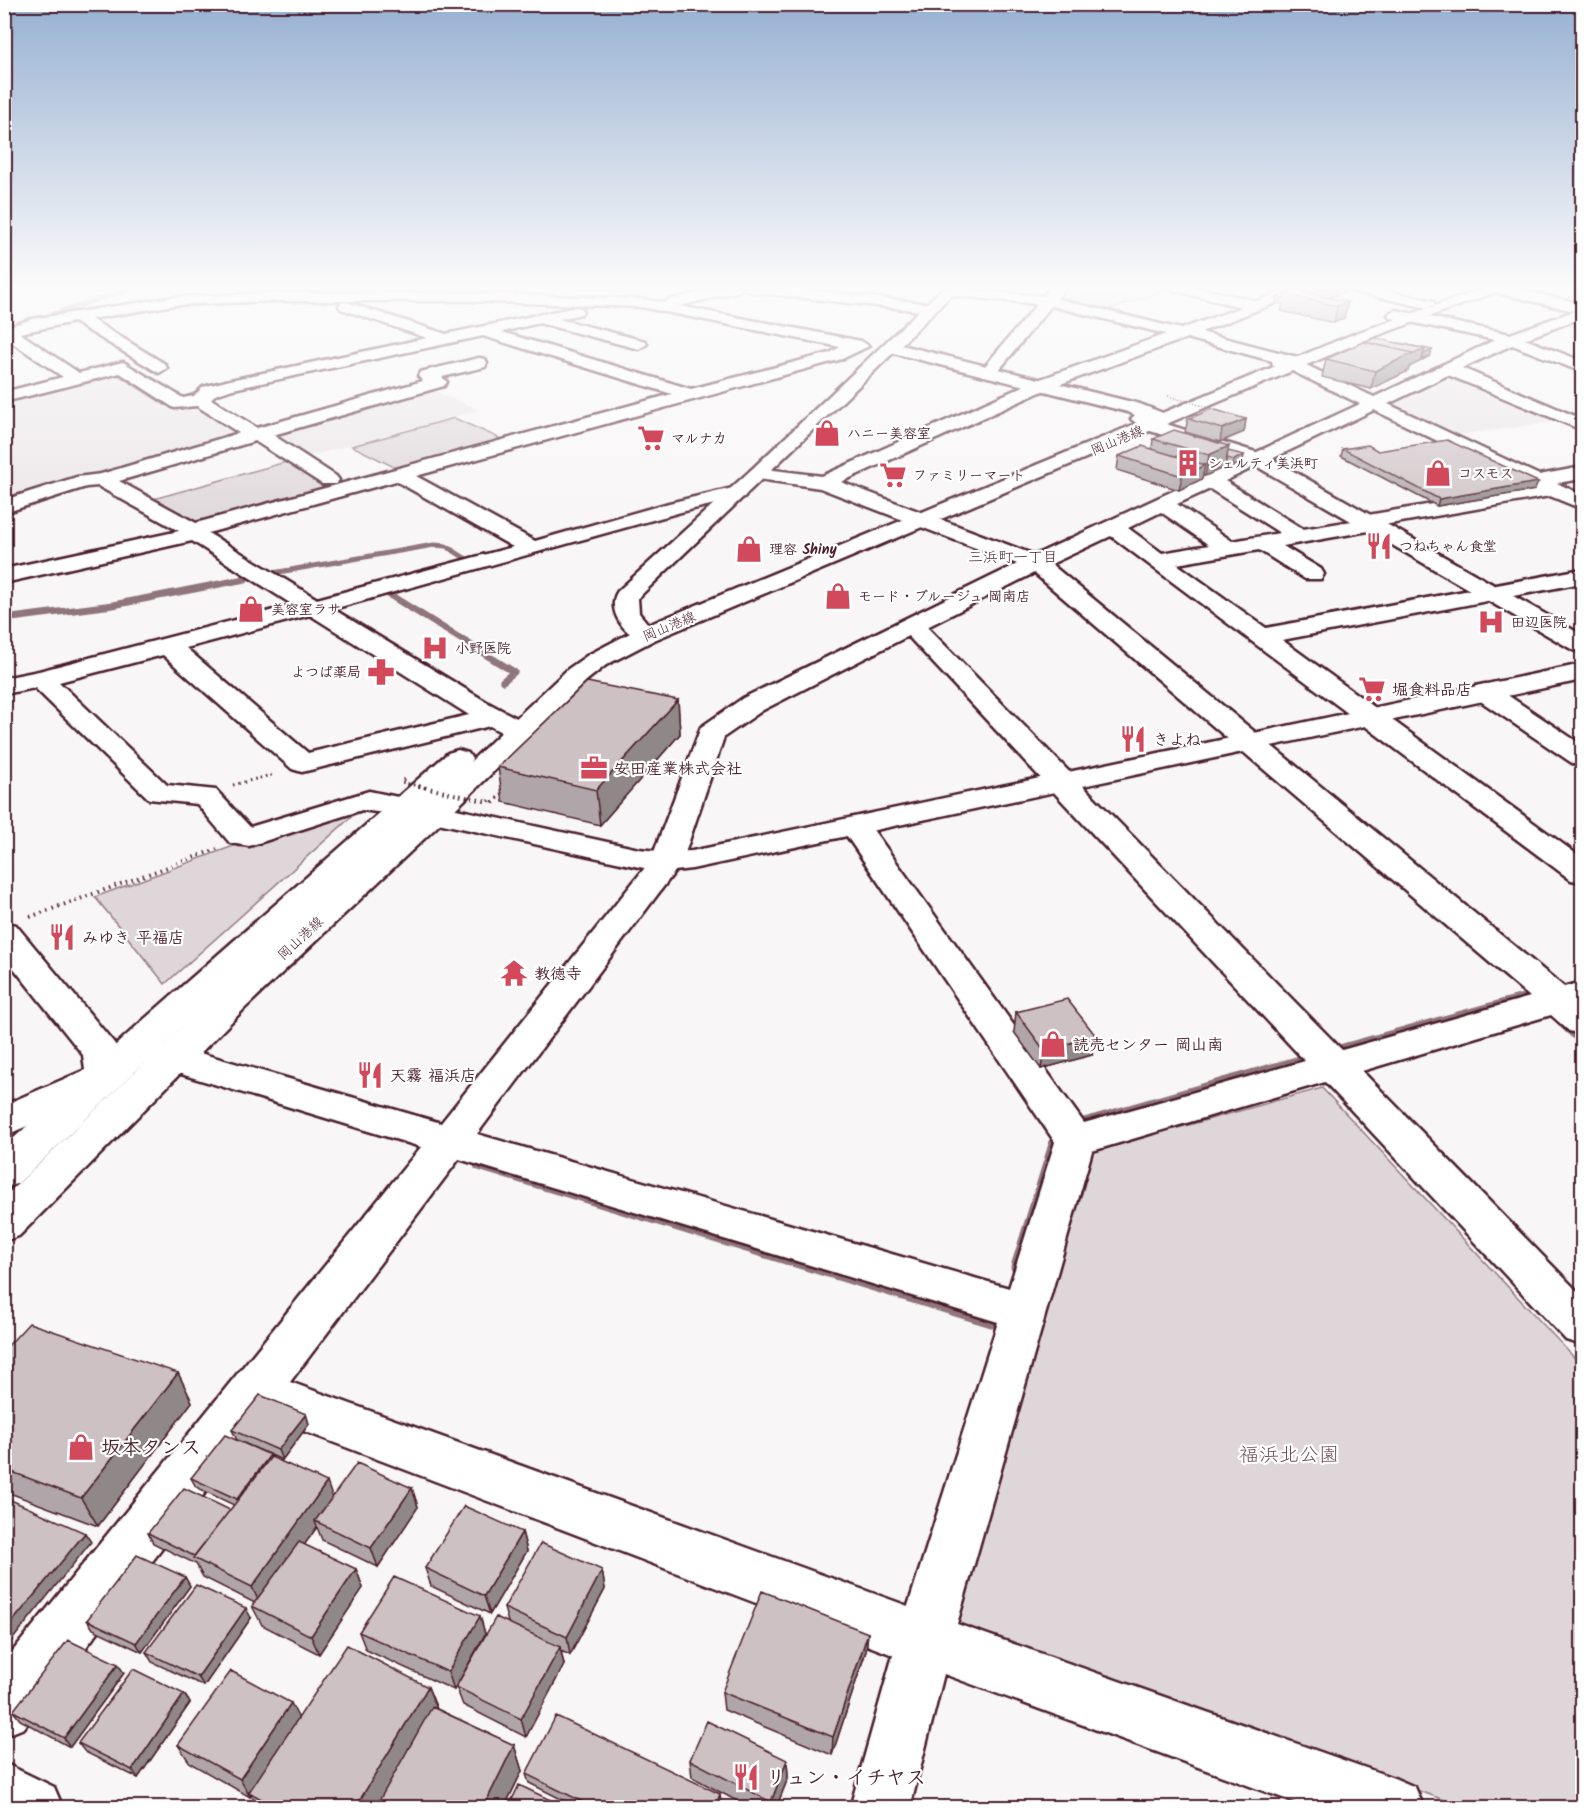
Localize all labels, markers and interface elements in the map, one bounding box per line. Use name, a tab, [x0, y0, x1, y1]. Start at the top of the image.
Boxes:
shop icon: ハニー美容室	[812, 418, 842, 448]
street label: 岡山港線	[1087, 420, 1147, 462]
supermarket icon: マルナカ	[636, 423, 666, 453]
place label: ハニー美容室	[847, 423, 931, 445]
place label: マルナカ	[671, 428, 727, 450]
building icon: シェルティ美浜町	[1173, 448, 1203, 478]
place label: シェルティ美浜町	[1208, 453, 1318, 475]
shop icon: コスモス	[1423, 458, 1453, 488]
supermarket icon: ファミリーマート	[878, 460, 908, 490]
place label: コスモス	[1458, 463, 1513, 485]
place label: ファミリーマート	[913, 465, 1026, 487]
restaurant icon: つねちゃん食堂	[1364, 531, 1394, 561]
shop icon: 理容 Shiny	[734, 534, 764, 564]
place label: つねちゃん食堂	[1399, 536, 1497, 558]
place label: 理容 Shiny	[769, 539, 837, 561]
district label: 三浜町一丁目	[968, 546, 1058, 570]
shop icon: モード・ブルージュ 岡南店	[823, 581, 853, 611]
place label: モード・ブルージュ 岡南店	[858, 586, 1030, 608]
shop icon: 美容室ラサ	[236, 594, 266, 624]
place label: 美容室ラサ	[271, 599, 341, 621]
street label: 岡山港線	[639, 606, 699, 648]
hospital icon: 田辺医院	[1476, 607, 1506, 637]
place label: 田辺医院	[1511, 612, 1567, 634]
hospital icon: 小野医院	[420, 633, 450, 663]
place label: 小野医院	[455, 638, 511, 660]
pharmacy icon: よつば薬局	[366, 657, 396, 687]
place label: よつば薬局	[291, 662, 361, 684]
supermarket icon: 堀食料品店	[1357, 674, 1387, 704]
place label: 堀食料品店	[1392, 678, 1472, 703]
restaurant icon: きよね	[1118, 724, 1148, 754]
place label: きよね	[1153, 728, 1201, 753]
office icon: 安田産業株式会社	[579, 753, 609, 783]
place label: 安田産業株式会社	[614, 757, 742, 782]
street label: 岡山港線	[273, 912, 329, 966]
restaurant icon: みゆき 平福店	[47, 922, 77, 952]
place label: みゆき 平福店	[82, 926, 184, 951]
temple icon: 教徳寺	[499, 958, 529, 988]
place label: 教徳寺	[534, 962, 582, 987]
shop icon: 読売センター 岡山南	[1038, 1029, 1068, 1059]
place label: 読売センター 岡山南	[1073, 1033, 1223, 1058]
restaurant icon: 天霧 福浜店	[355, 1060, 385, 1090]
place label: 天霧 福浜店	[390, 1064, 476, 1089]
shop icon: 坂本タンス	[66, 1432, 96, 1462]
place label: 坂本タンス	[101, 1433, 201, 1465]
park label: 福浜北公園	[1239, 1440, 1339, 1472]
restaurant icon: リュン・イチヤス	[731, 1762, 761, 1792]
place label: リュン・イチヤス	[766, 1763, 926, 1795]

